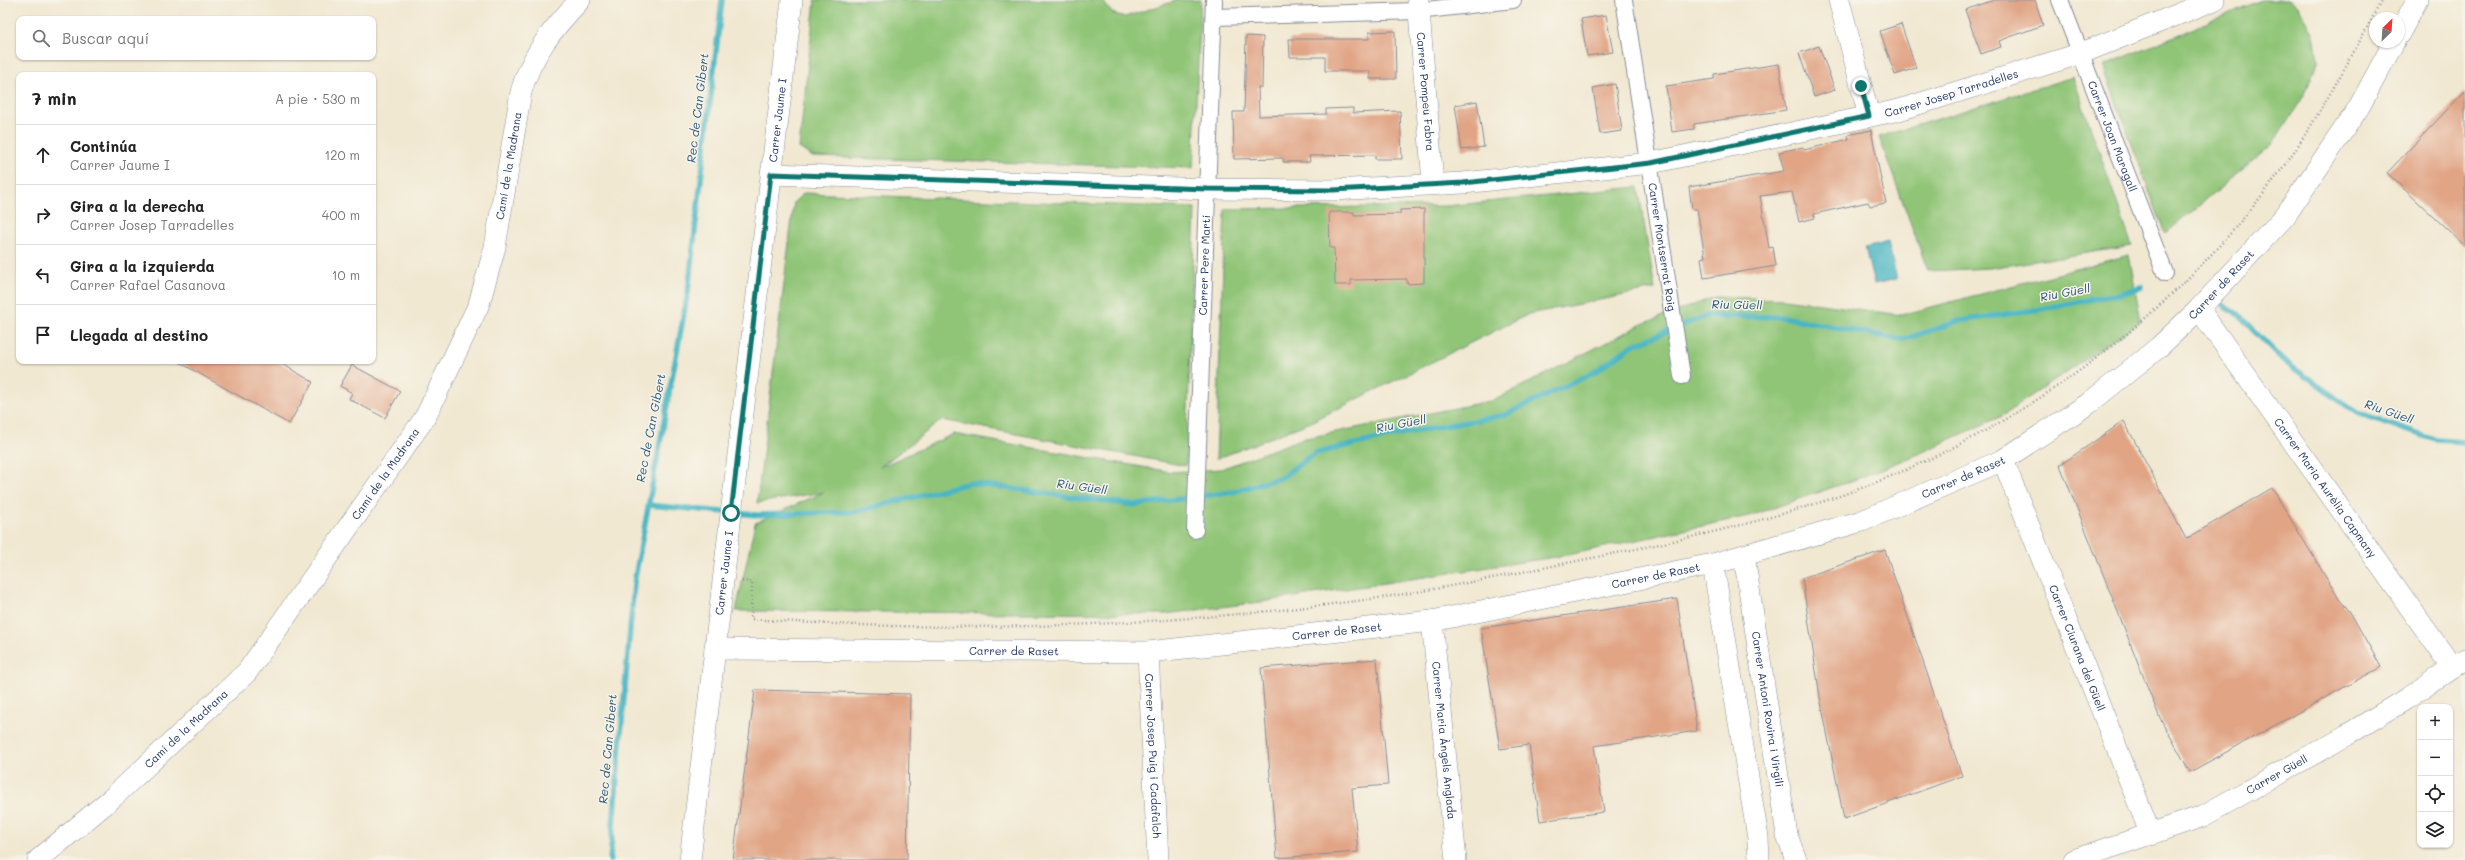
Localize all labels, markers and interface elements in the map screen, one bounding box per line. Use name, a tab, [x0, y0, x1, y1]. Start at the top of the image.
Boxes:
north arrow	[2369, 12, 2405, 48]
search box	[16, 16, 376, 60]
icon: search	[30, 27, 52, 49]
text: Buscar aquí	[62, 28, 149, 48]
street label: Carrer Pompeu Fabra	[1414, 32, 1438, 152]
water label: Rec de Can Gibert	[682, 52, 712, 164]
street label: Carrer Josep Tarradelles	[1883, 65, 2020, 120]
street label: Carrer Jaume I	[765, 77, 790, 163]
route end	[1852, 77, 1870, 95]
street label: Carrer Joan Maragall	[2085, 79, 2141, 194]
text: 7 min	[32, 87, 77, 109]
text: A pie · 530 m	[275, 90, 360, 107]
street label: Camí de la Madrana	[492, 111, 525, 221]
text: Continúa	[70, 136, 137, 156]
icon: ahead	[32, 144, 54, 166]
text: 120 m	[324, 146, 360, 163]
text: Carrer Jaume I	[70, 156, 170, 173]
street label: Carrer Montserrat Roig	[1645, 182, 1680, 312]
text: Gira a la derecha	[70, 196, 204, 216]
icon: right	[32, 204, 54, 226]
text: 400 m	[322, 206, 360, 223]
street label: Carrer Pere Martí	[1195, 215, 1213, 316]
text: Carrer Josep Tarradelles	[70, 216, 234, 233]
street label: Carrer de Raset	[2185, 246, 2257, 322]
text: Gira a la izquierda	[70, 256, 215, 276]
icon: left	[32, 264, 54, 286]
text: 10 m	[332, 266, 360, 283]
text: Carrer Rafael Casanova	[70, 276, 226, 293]
water label: Riu Güell	[2038, 279, 2091, 305]
water label: Riu Güell	[1712, 296, 1762, 312]
icon: arrive	[32, 324, 54, 346]
text: Llegada al destino	[70, 325, 208, 345]
water label: Rec de Can Gibert	[632, 372, 668, 484]
water label: Riu Güell	[2363, 395, 2416, 427]
water label: Riu Güell	[1374, 410, 1427, 436]
street label: Carrer Maria Aurèlia Capmany	[2271, 415, 2381, 561]
street label: Camí de la Madrana	[348, 424, 423, 523]
street label: Carrer de Raset	[1919, 452, 2008, 501]
water label: Riu Güell	[1056, 475, 1108, 497]
route start	[722, 504, 740, 522]
street label: Carrer Jaume I	[711, 530, 736, 616]
street label: Carrer de Raset	[1610, 559, 1701, 591]
street label: Carrer Ciurana del Güell	[2046, 582, 2109, 713]
street label: Carrer de Raset	[1291, 619, 1382, 643]
street label: Carrer Antoni Rovira i Virgili	[1749, 630, 1787, 788]
street label: Carrer de Raset	[969, 643, 1059, 658]
street label: Carrer Maria Àngels Anglada	[1429, 661, 1460, 820]
street label: Carrer Josep Puig i Cadafalch	[1142, 673, 1165, 839]
street label: Camí de la Madrana	[141, 686, 231, 771]
water label: Rec de Can Gibert	[594, 693, 620, 805]
map controls	[2417, 704, 2453, 848]
button: +	[2417, 704, 2453, 740]
button: −	[2417, 740, 2453, 776]
street label: Carrer Güell	[2243, 751, 2310, 797]
button: locate	[2417, 776, 2453, 812]
button: layers	[2417, 812, 2453, 848]

